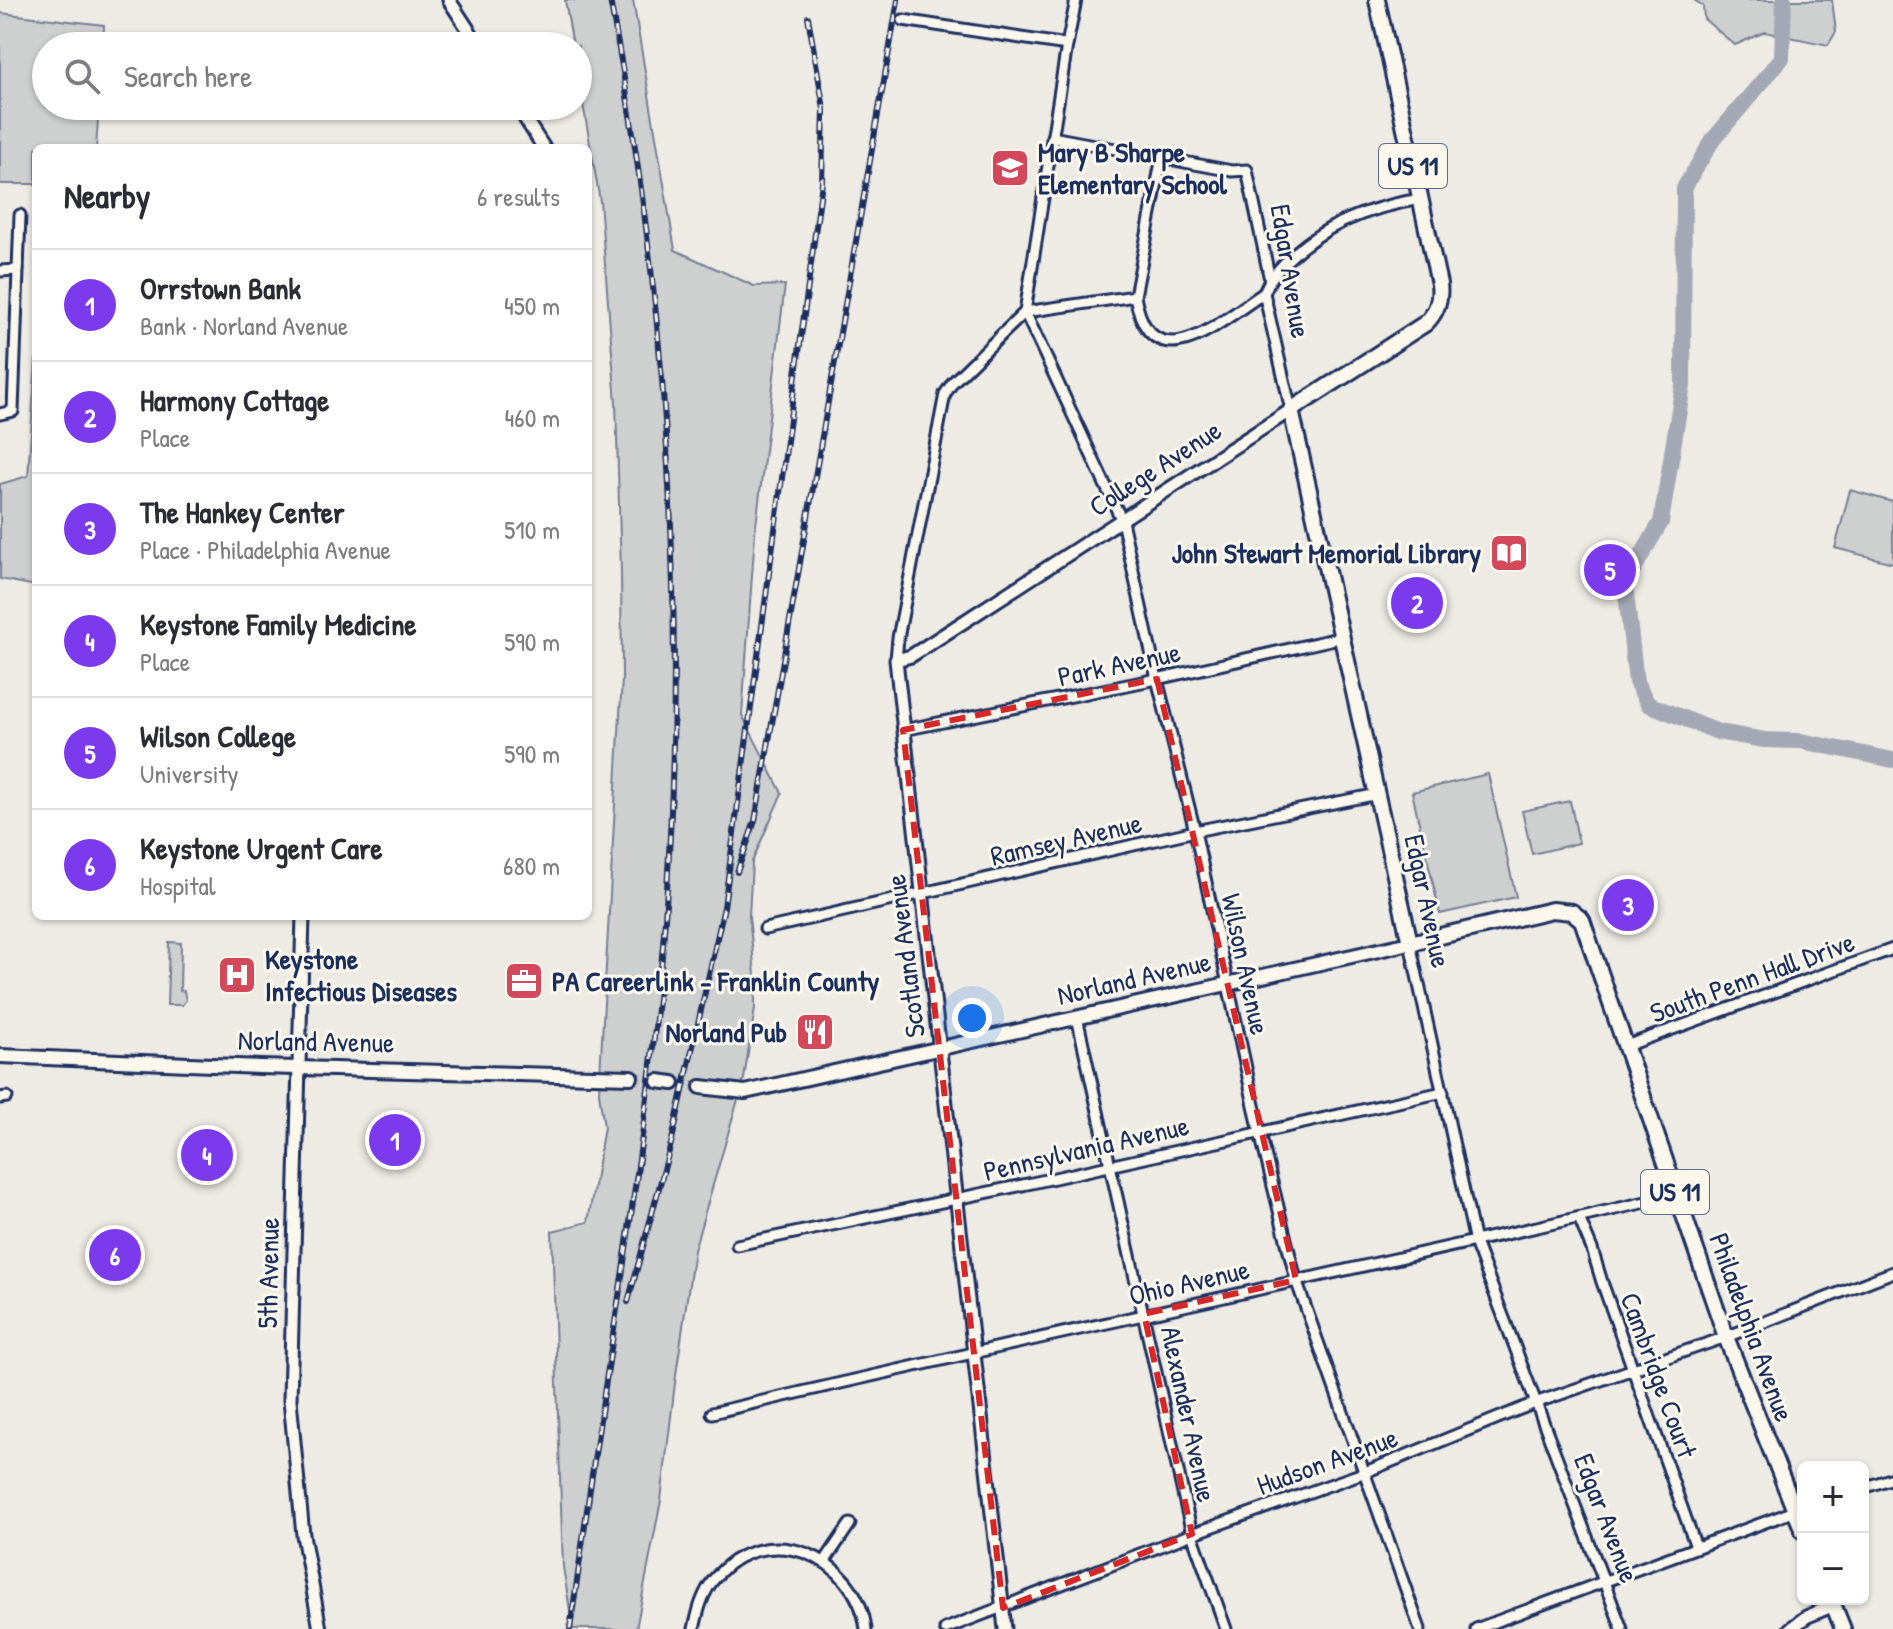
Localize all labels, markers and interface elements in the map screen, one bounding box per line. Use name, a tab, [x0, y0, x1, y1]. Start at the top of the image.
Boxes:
search box	[32, 32, 592, 120]
icon: search	[60, 54, 104, 98]
text: Search here	[124, 56, 252, 96]
place label: Mary B Sharpe Elementary School	[1038, 133, 1228, 204]
road number: US 11	[1379, 144, 1447, 188]
school or university icon: Mary B Sharpe Elementary School	[989, 147, 1031, 189]
text: Nearby	[64, 173, 150, 219]
text: 6 results	[477, 179, 560, 214]
street label: Edgar Avenue	[1262, 201, 1320, 341]
text: Orrstown Bank	[140, 268, 301, 308]
text: 1	[85, 288, 95, 323]
text: 450 m	[504, 288, 560, 323]
text: Bank · Norland Avenue	[140, 308, 348, 343]
text: Harmony Cottage	[140, 380, 329, 420]
text: 2	[84, 400, 96, 435]
text: 460 m	[505, 400, 560, 435]
street label: College Avenue	[1081, 411, 1229, 525]
text: Place	[140, 420, 190, 455]
text: The Hankey Center	[140, 492, 345, 532]
text: 3	[84, 512, 96, 547]
text: 510 m	[504, 512, 560, 547]
text: Place · Philadelphia Avenue	[140, 532, 391, 567]
library icon: John Stewart Memorial Library	[1488, 532, 1530, 574]
place label: John Stewart Memorial Library	[1171, 534, 1481, 573]
pin: 5	[1584, 540, 1636, 600]
pin: 2	[1391, 573, 1443, 633]
text: Keystone Family Medicine	[140, 604, 416, 644]
text: 4	[85, 624, 95, 659]
text: 590 m	[504, 624, 560, 659]
street label: Park Avenue	[1054, 632, 1184, 696]
text: Place	[140, 644, 190, 679]
text: Wilson College	[140, 716, 296, 756]
text: 5	[85, 736, 96, 771]
text: 590 m	[504, 736, 560, 771]
text: University	[140, 756, 238, 791]
street label: Ramsey Avenue	[987, 803, 1145, 875]
text: Keystone Urgent Care	[140, 828, 383, 868]
street label: Edgar Avenue	[1395, 831, 1461, 971]
text: 6	[85, 848, 95, 883]
text: 680 m	[503, 848, 560, 883]
text: Hospital	[140, 868, 216, 903]
street label: Scotland Avenue	[876, 872, 934, 1040]
pin: 3	[1602, 875, 1654, 935]
street label: Wilson Avenue	[1213, 890, 1279, 1038]
street label: South Penn Hall Drive	[1645, 922, 1859, 1032]
place label: Keystone Infectious Diseases	[265, 940, 457, 1010]
street label: Norland Avenue	[1054, 942, 1214, 1014]
hospital icon: Keystone Infectious Diseases	[216, 954, 258, 996]
office icon: PA Careerlink - Franklin County	[503, 960, 545, 1002]
place label: PA Careerlink - Franklin County	[552, 962, 879, 1001]
your location	[952, 998, 992, 1038]
restaurant icon: Norland Pub	[794, 1011, 836, 1053]
place label: Norland Pub	[665, 1013, 787, 1051]
street label: Norland Avenue	[237, 1021, 395, 1061]
street label: Pennsylvania Avenue	[980, 1106, 1192, 1190]
pin: 1	[369, 1110, 421, 1170]
pin: 4	[181, 1125, 233, 1185]
road number: US 11	[1641, 1170, 1709, 1214]
street label: 5th Avenue	[248, 1217, 288, 1329]
pin: 6	[89, 1225, 141, 1285]
street label: Philadelphia Avenue	[1700, 1228, 1804, 1426]
street label: Ohio Avenue	[1125, 1250, 1253, 1314]
street label: Cambridge Court	[1612, 1287, 1707, 1463]
street label: Alexander Avenue	[1152, 1323, 1226, 1505]
street label: Hudson Avenue	[1251, 1418, 1403, 1504]
street label: Edgar Avenue	[1565, 1448, 1649, 1588]
map controls	[1797, 1461, 1869, 1605]
button: +	[1797, 1461, 1869, 1533]
button: −	[1797, 1533, 1869, 1605]

